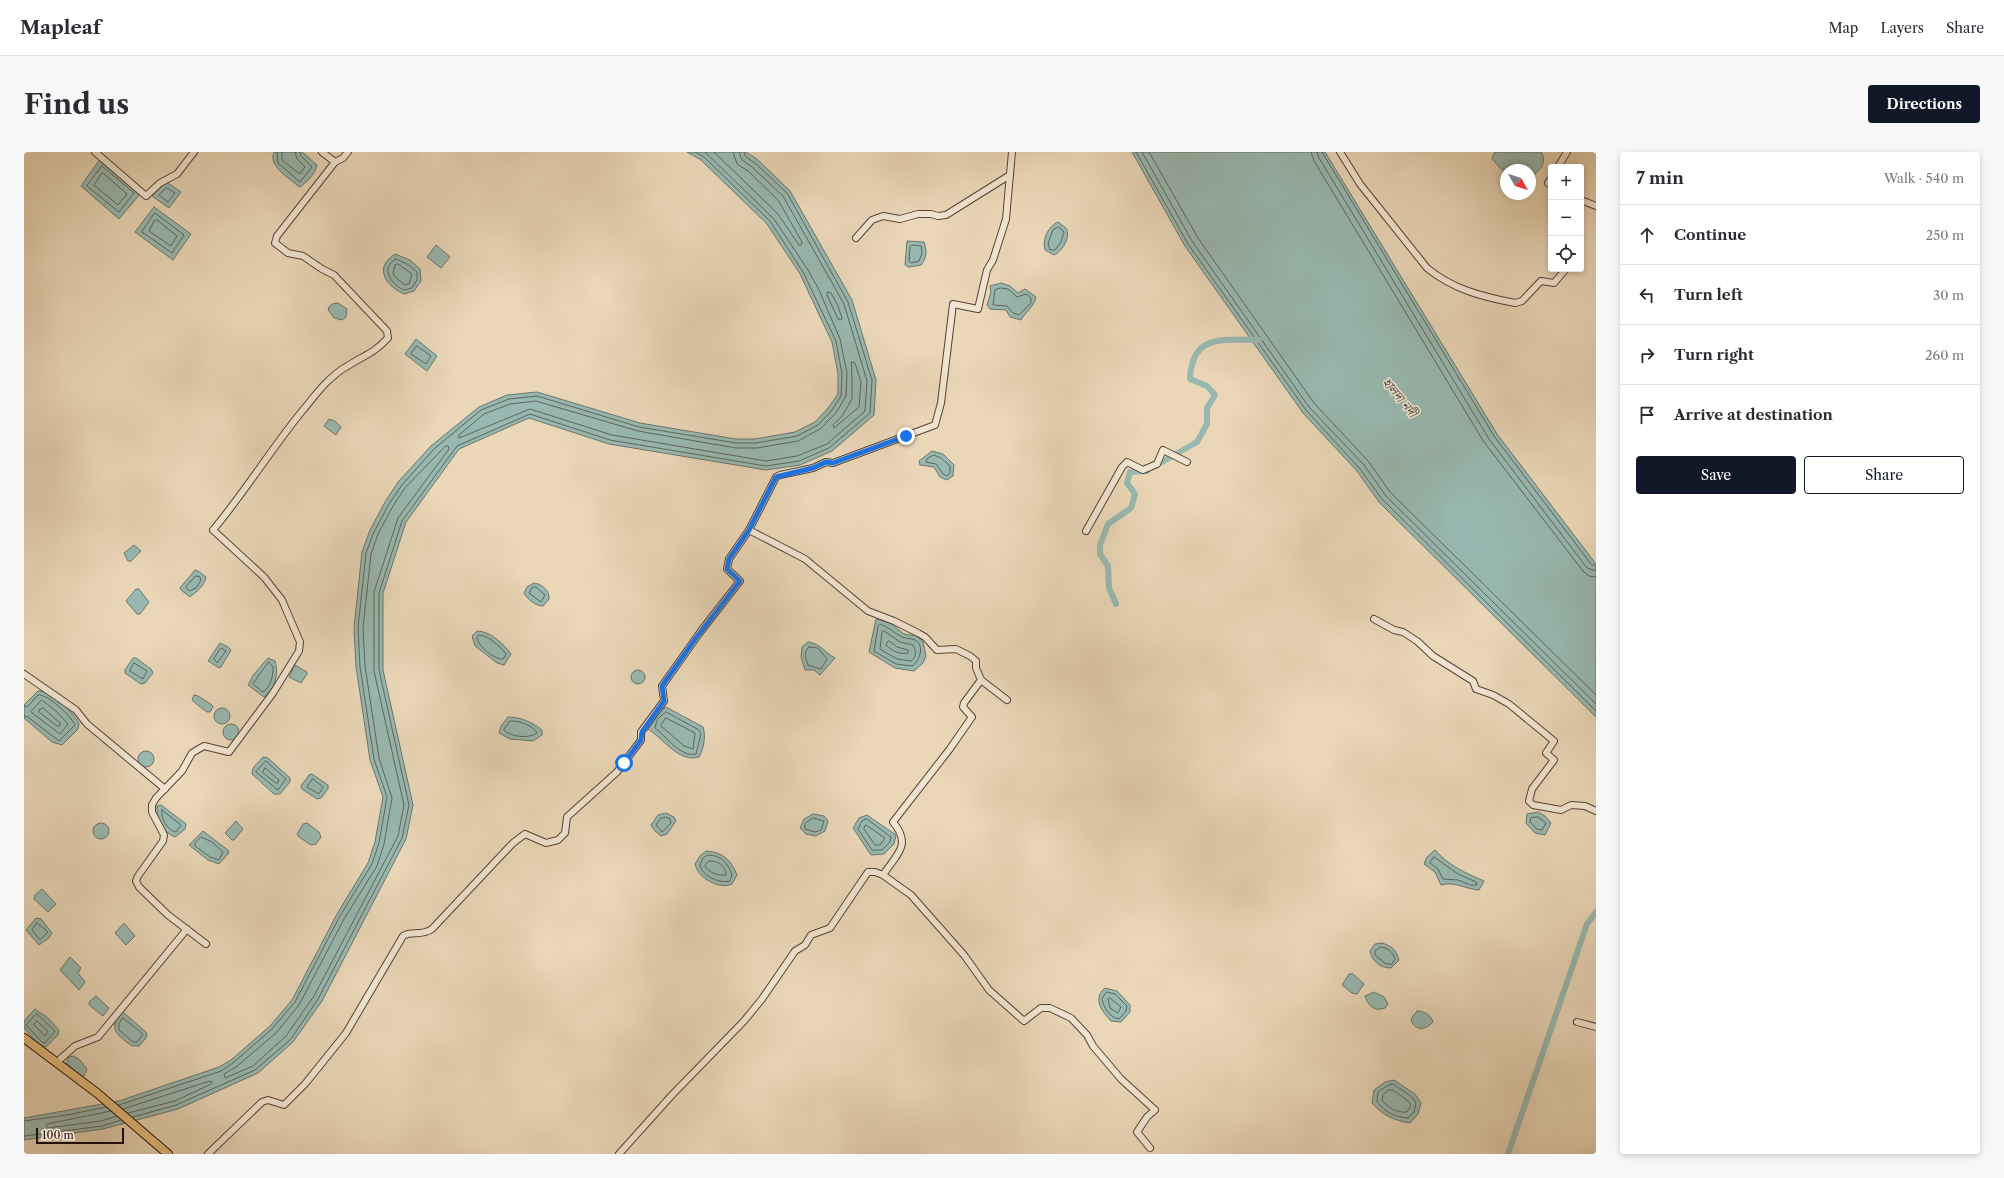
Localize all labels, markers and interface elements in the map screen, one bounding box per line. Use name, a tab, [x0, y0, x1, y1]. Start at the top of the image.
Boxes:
text: Mapleaf	[20, 16, 101, 39]
text: Map	[1828, 19, 1858, 37]
text: Layers	[1880, 19, 1924, 37]
text: Share	[1946, 19, 1984, 37]
button: Directions	[1868, 85, 1980, 123]
text: Find us	[24, 87, 129, 121]
north arrow	[1500, 164, 1536, 200]
map controls	[1548, 164, 1584, 272]
button: +	[1548, 164, 1584, 200]
text: 7 min	[1636, 168, 1684, 188]
text: Walk · 540 m	[1884, 170, 1964, 186]
button: −	[1548, 200, 1584, 236]
icon: ahead	[1636, 224, 1658, 246]
text: Continue	[1674, 225, 1746, 244]
text: 250 m	[1926, 227, 1964, 243]
button: locate	[1548, 236, 1584, 272]
icon: left	[1636, 284, 1658, 306]
text: Turn left	[1674, 285, 1743, 304]
text: 30 m	[1933, 287, 1964, 303]
icon: right	[1636, 344, 1658, 366]
text: Turn right	[1674, 345, 1754, 364]
text: 260 m	[1925, 347, 1964, 363]
water label: হালদা নদী	[1379, 374, 1421, 421]
icon: arrive	[1636, 404, 1658, 426]
text: Arrive at destination	[1674, 405, 1833, 424]
route end	[897, 427, 915, 445]
button: Save	[1636, 456, 1796, 494]
button: Share	[1804, 456, 1964, 494]
route start	[615, 754, 633, 772]
scale bar	[36, 1126, 124, 1145]
text: 100 m	[42, 1128, 74, 1142]

